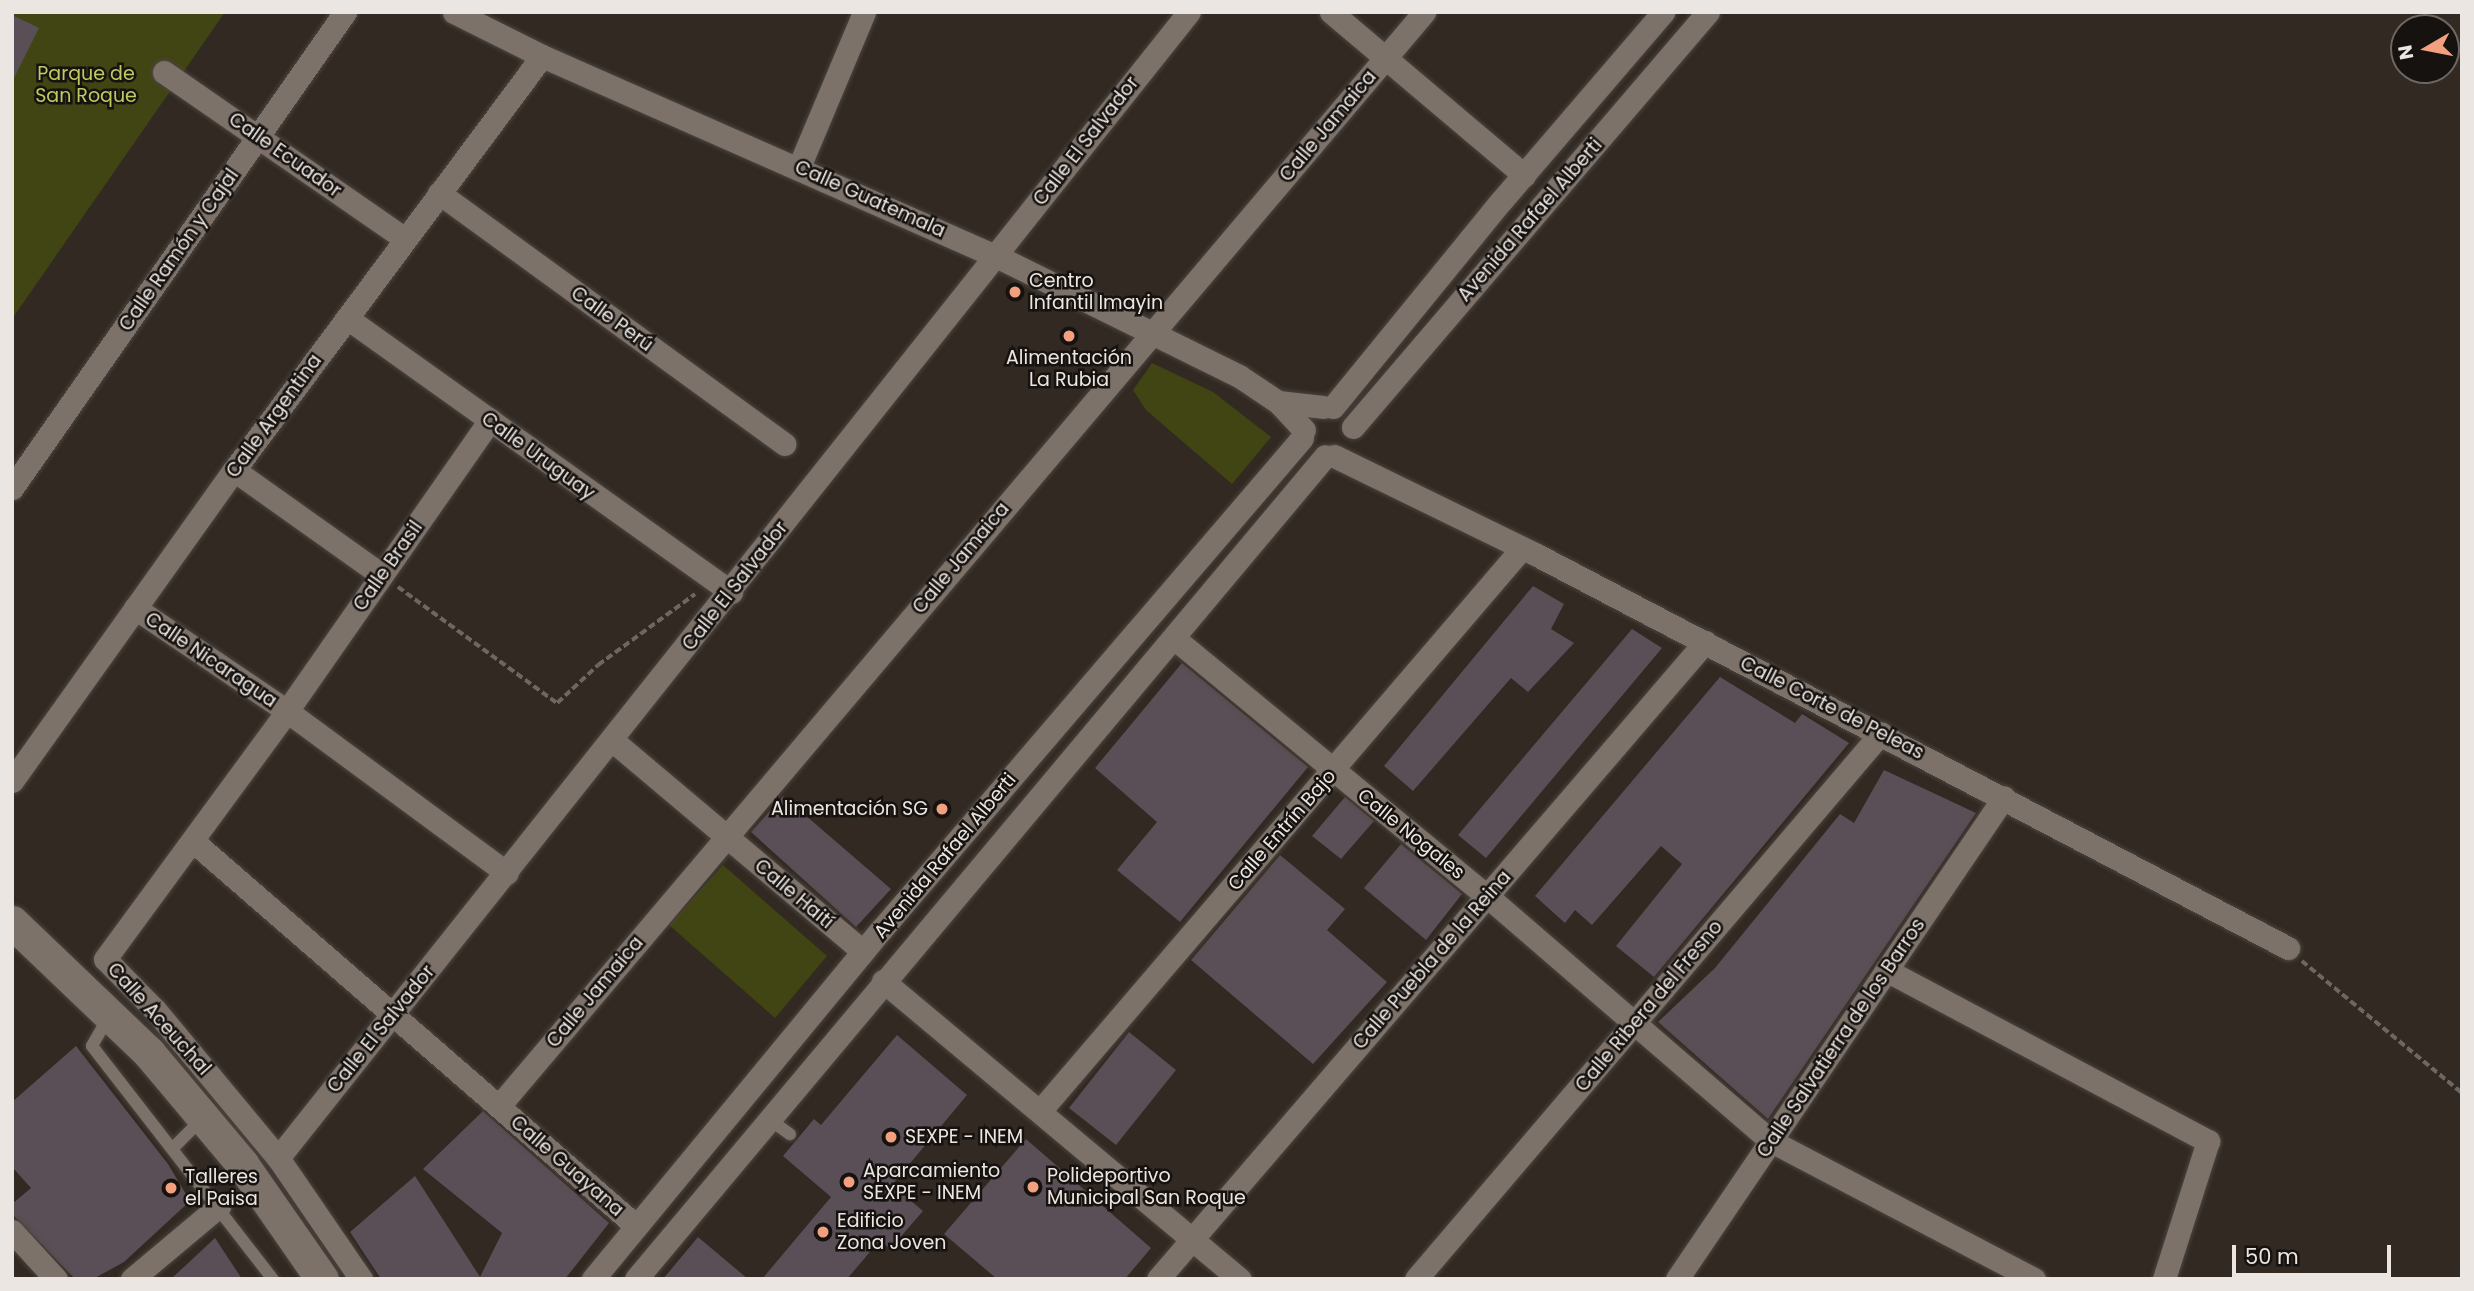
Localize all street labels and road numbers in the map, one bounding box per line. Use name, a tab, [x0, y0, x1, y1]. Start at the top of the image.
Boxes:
street label: Calle Jamaica	[1275, 66, 1381, 186]
street label: Calle El Salvador	[1029, 72, 1143, 210]
street label: Calle Ecuador	[224, 108, 346, 202]
street label: Avenida Rafael Alberti	[1453, 134, 1607, 306]
street label: Calle Guatemala	[791, 156, 949, 242]
street label: Calle Ramón y Cajal	[114, 165, 244, 335]
street label: Calle Perú	[567, 282, 657, 356]
street label: Calle Argentina	[222, 350, 326, 482]
street label: Calle Uruguay	[477, 407, 599, 505]
street label: Calle Jamaica	[908, 498, 1014, 618]
street label: Calle Brasil	[349, 517, 427, 615]
street label: Calle El Salvador	[678, 517, 792, 655]
street label: Calle Nicaragua	[141, 608, 281, 712]
street label: Calle Corte de Peleas	[1736, 652, 1928, 764]
street label: Calle Entrín Bajo	[1223, 765, 1341, 895]
street label: Avenida Rafael Alberti	[869, 769, 1021, 943]
street label: Calle Nogales	[1353, 784, 1469, 884]
street label: Calle Haití	[750, 854, 838, 934]
street label: Calle Puebla de la Reina	[1348, 866, 1516, 1054]
street label: Calle Salvatierra de los Barros	[1752, 914, 1930, 1162]
street label: Calle Ribera del Fresno	[1571, 916, 1727, 1096]
street label: Calle Jamaica	[542, 932, 648, 1052]
street label: Calle Aceuchal	[103, 958, 215, 1080]
street label: Calle El Salvador	[323, 961, 439, 1097]
street label: Calle Guayana	[506, 1111, 628, 1221]

